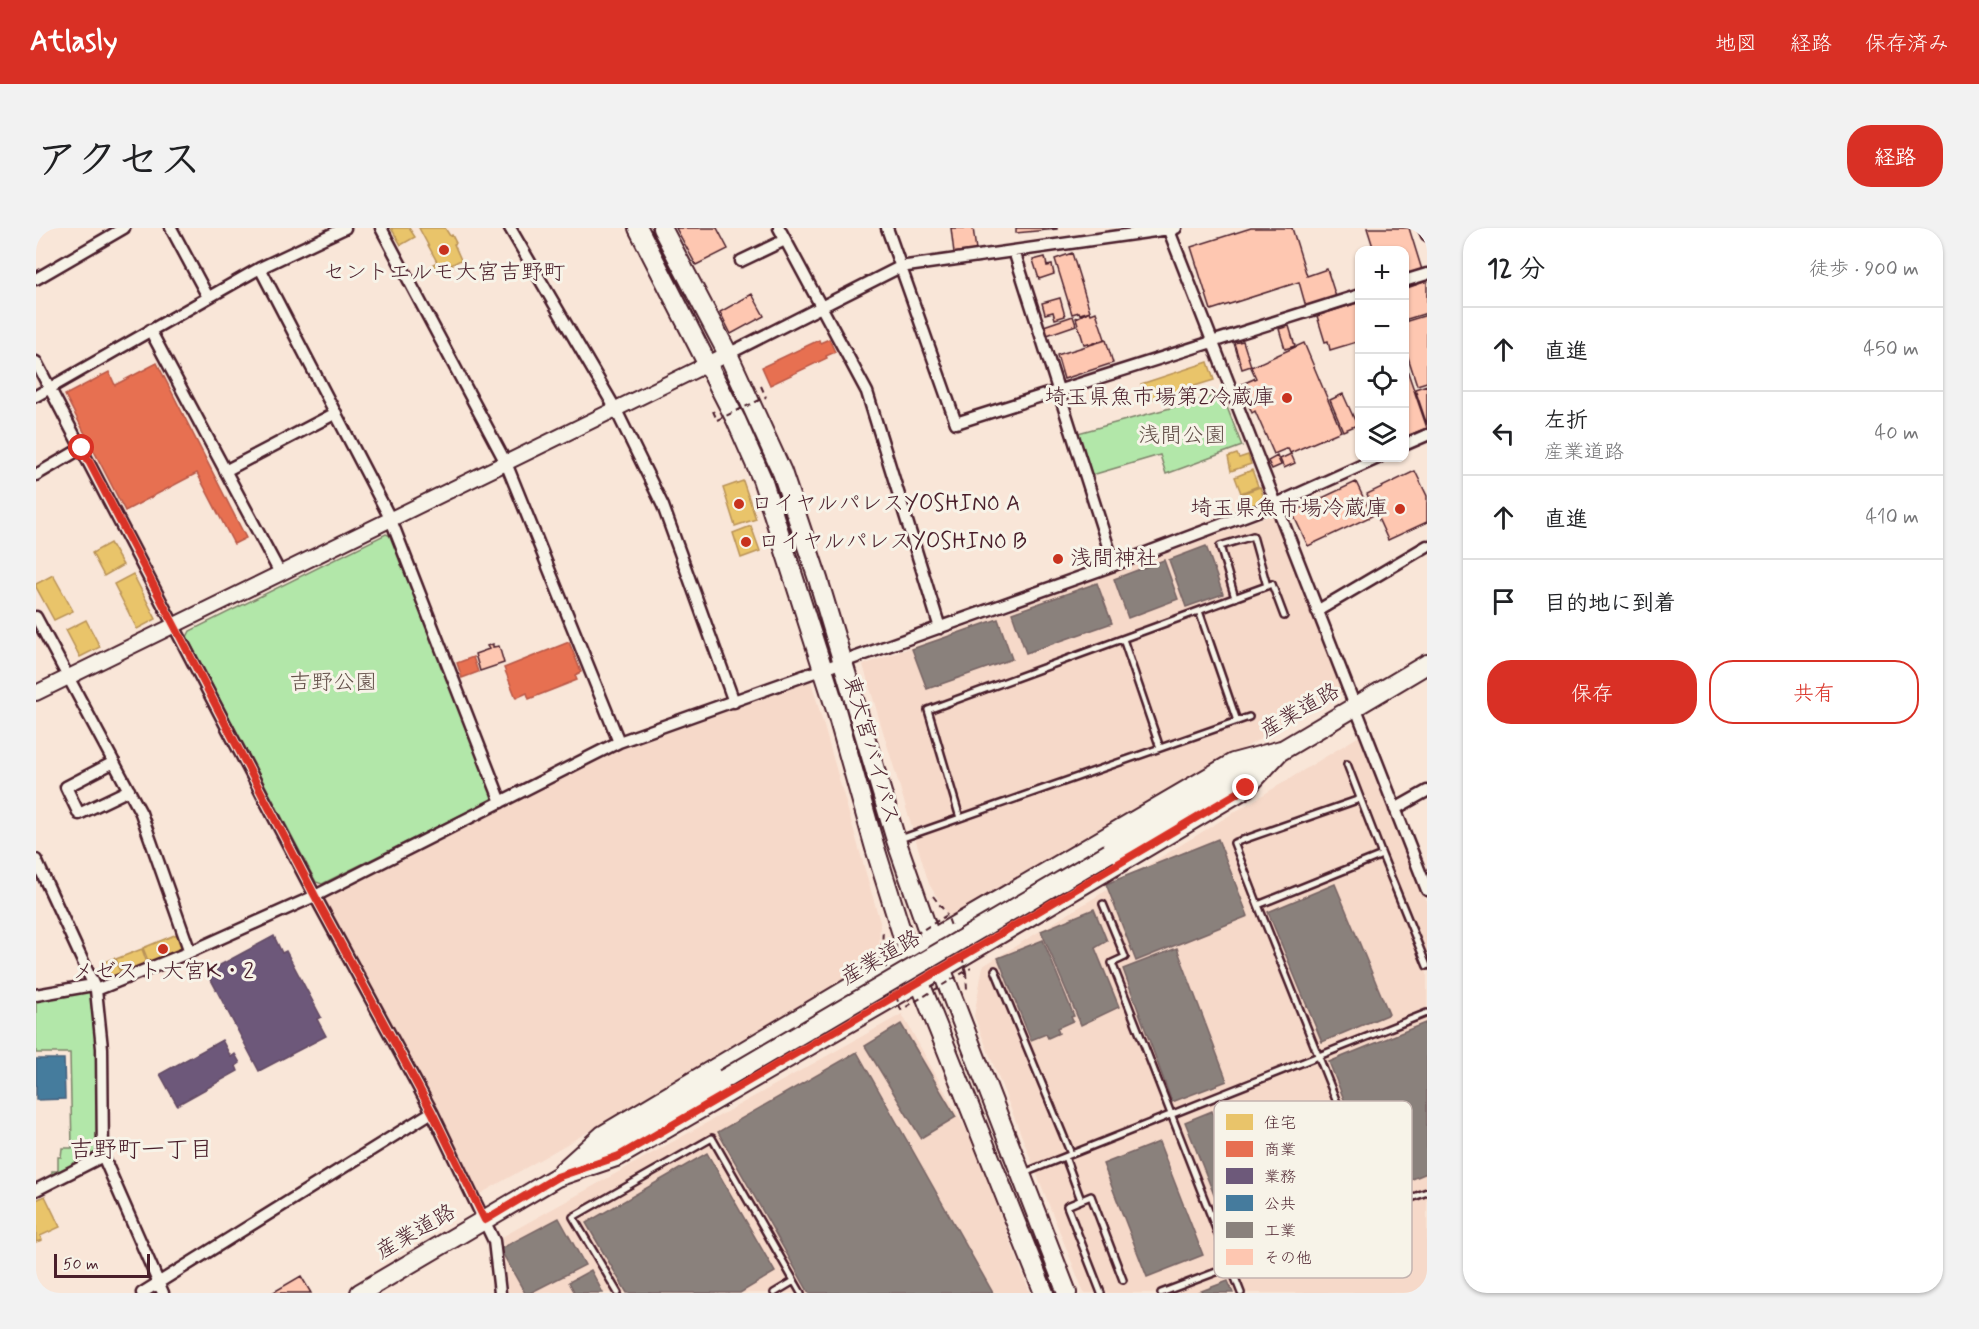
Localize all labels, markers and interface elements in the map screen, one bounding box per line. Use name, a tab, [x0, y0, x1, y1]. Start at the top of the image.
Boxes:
text: Atlasly	[30, 24, 118, 61]
text: 地図	[1715, 30, 1757, 58]
text: 経路	[1790, 30, 1832, 58]
text: 保存済み	[1865, 30, 1949, 58]
button: 経路	[1847, 125, 1943, 187]
text: アクセス	[36, 134, 201, 189]
marker: セントエルモ大宮吉野町	[437, 243, 451, 257]
map controls	[1355, 246, 1409, 462]
button: +	[1355, 246, 1409, 300]
text: 12 分	[1487, 253, 1545, 287]
text: 徒歩 · 900 m	[1809, 256, 1919, 283]
place label: セントエルモ大宮吉野町	[323, 259, 565, 287]
button: −	[1355, 300, 1409, 354]
icon: ahead	[1487, 333, 1520, 366]
text: 450 m	[1863, 336, 1919, 363]
text: 直進	[1544, 338, 1588, 366]
button: locate	[1355, 354, 1409, 408]
place label: 埼玉県魚市場第2冷蔵庫	[1044, 384, 1275, 412]
marker: 埼玉県魚市場第2冷蔵庫	[1280, 391, 1294, 405]
text: 左折	[1544, 407, 1588, 435]
button: layers	[1355, 408, 1409, 462]
icon: left	[1487, 417, 1520, 450]
text: 40 m	[1875, 420, 1919, 447]
park label: 浅間公園	[1138, 422, 1226, 450]
route start	[68, 434, 94, 460]
text: 産業道路	[1544, 439, 1624, 466]
place label: ロイヤルパレスYOSHINO A	[751, 490, 1020, 518]
place label: 埼玉県魚市場冷蔵庫	[1190, 495, 1388, 523]
marker: ロイヤルパレスYOSHINO A	[732, 497, 746, 511]
icon: ahead	[1487, 501, 1520, 534]
marker: 埼玉県魚市場冷蔵庫	[1393, 502, 1407, 516]
text: 410 m	[1865, 504, 1919, 531]
text: 直進	[1544, 506, 1588, 534]
place label: ロイヤルパレスYOSHINO B	[758, 528, 1027, 556]
marker: ロイヤルパレスYOSHINO B	[739, 535, 753, 549]
place label: 浅間神社	[1070, 545, 1158, 573]
marker: 浅間神社	[1051, 552, 1065, 566]
icon: arrive	[1487, 585, 1520, 618]
text: 目的地に到着	[1544, 590, 1676, 618]
button: 保存	[1487, 660, 1697, 724]
button: 共有	[1709, 660, 1919, 724]
park label: 吉野公園	[289, 669, 377, 697]
street label: 東大宮バイパス	[836, 672, 906, 828]
street label: 産業道路	[1255, 677, 1345, 745]
route end	[1232, 774, 1258, 800]
street label: 産業道路	[836, 924, 926, 992]
marker: メゼスト大宮K・2	[156, 942, 170, 956]
place label: メゼスト大宮K・2	[72, 958, 254, 986]
legend	[1214, 1101, 1412, 1278]
text: 住宅	[1264, 1113, 1296, 1134]
district label: 吉野町一丁目	[69, 1135, 213, 1166]
text: 商業	[1264, 1140, 1296, 1161]
text: 業務	[1264, 1167, 1296, 1188]
text: 公共	[1264, 1194, 1296, 1215]
street label: 産業道路	[371, 1198, 461, 1266]
text: 工業	[1264, 1221, 1296, 1242]
text: その他	[1264, 1248, 1312, 1269]
scale bar	[54, 1251, 150, 1278]
text: 50 m	[63, 1254, 99, 1275]

